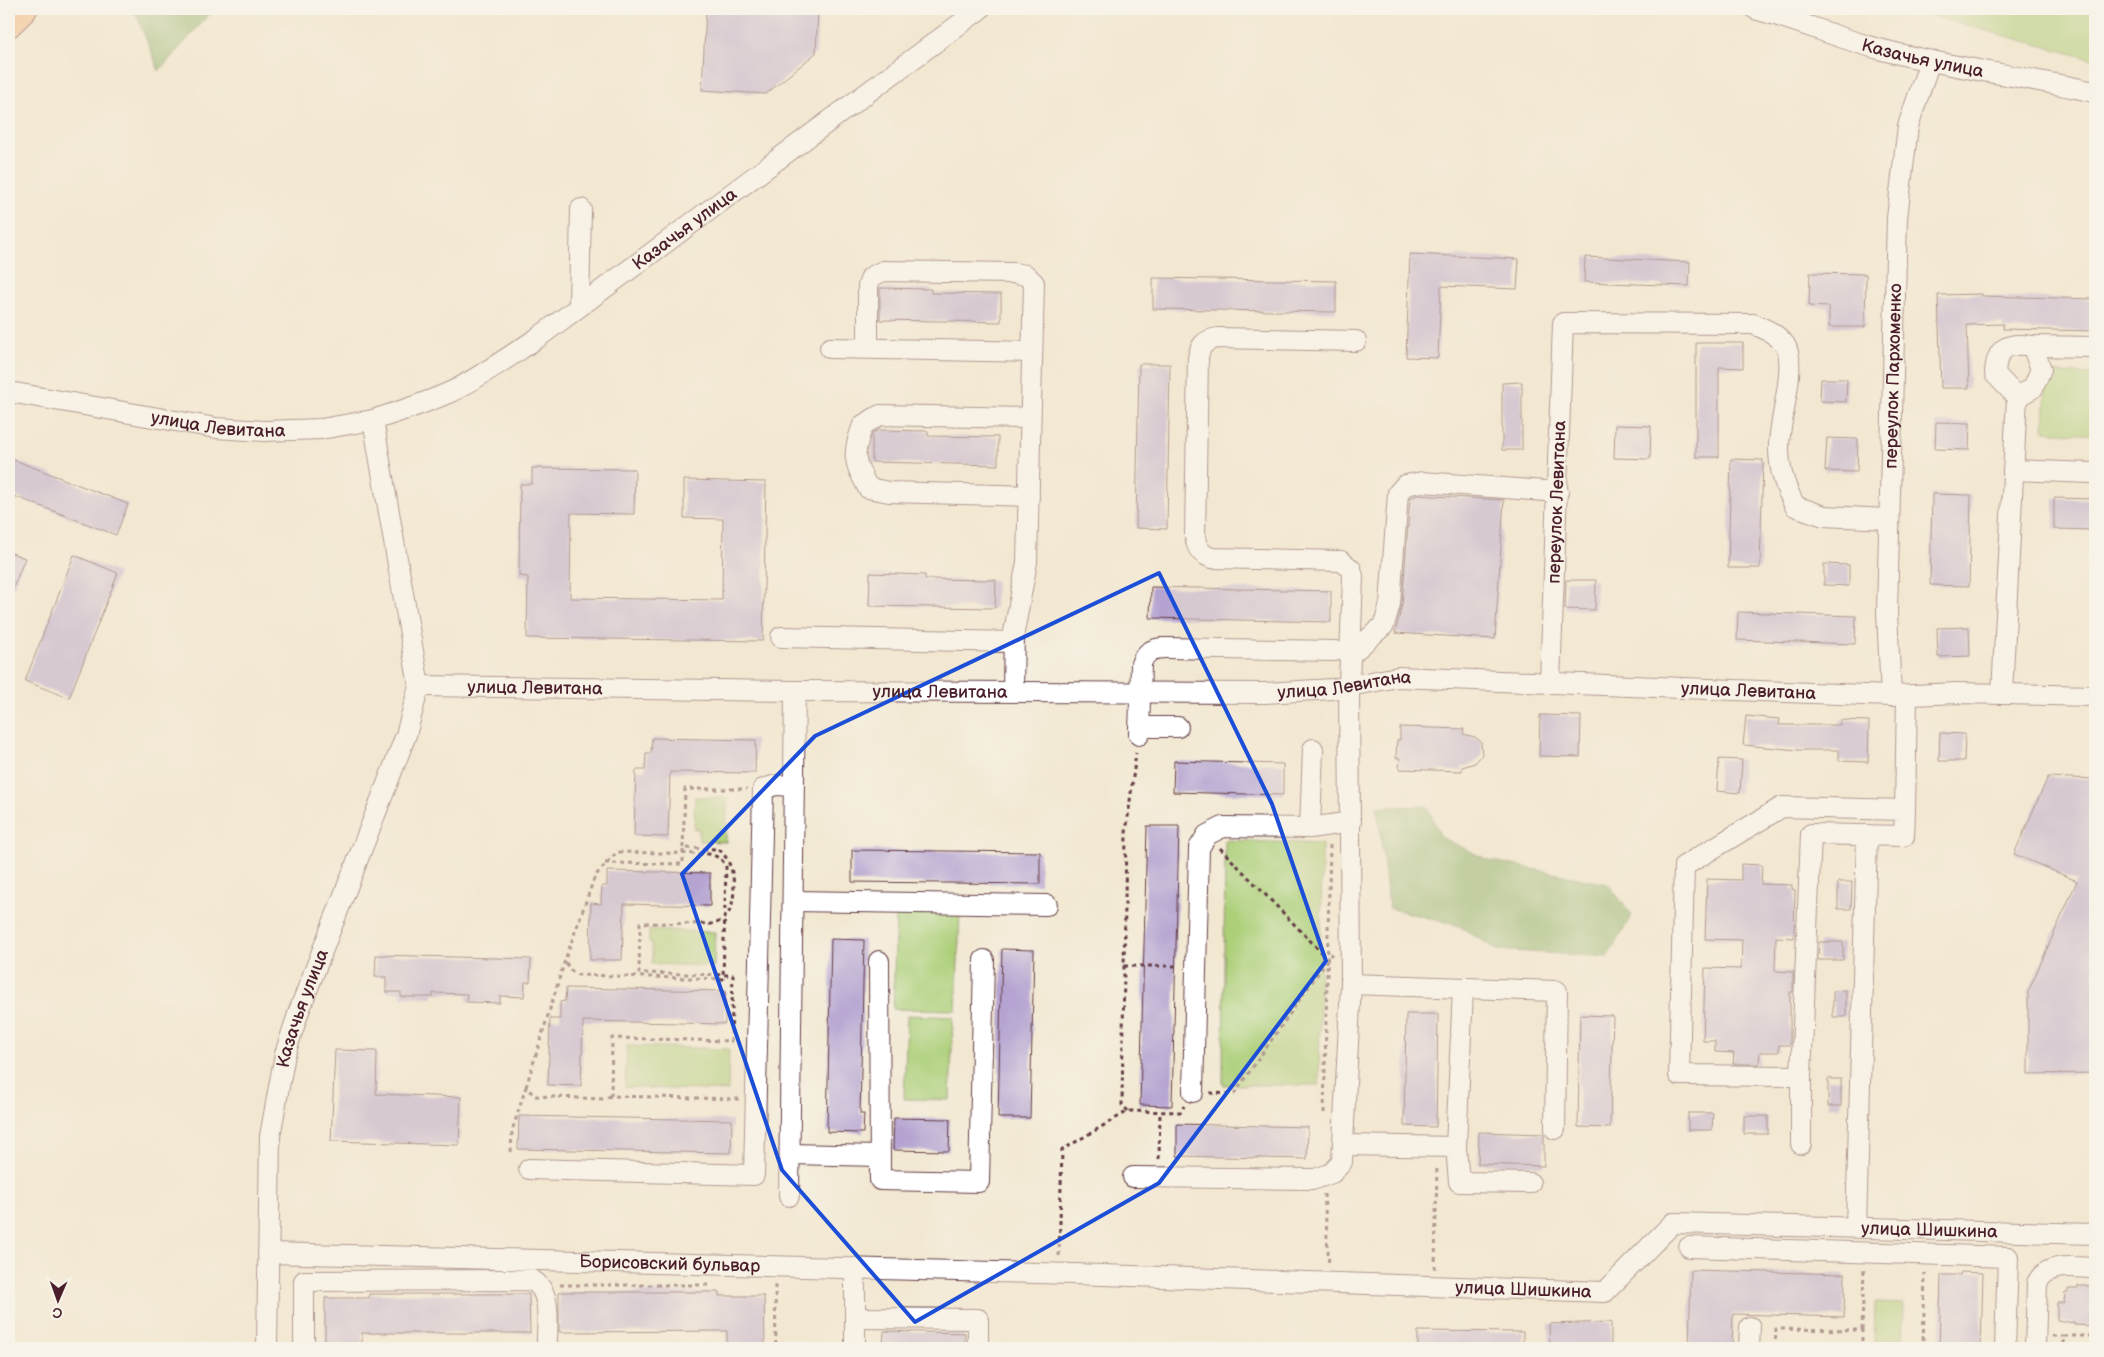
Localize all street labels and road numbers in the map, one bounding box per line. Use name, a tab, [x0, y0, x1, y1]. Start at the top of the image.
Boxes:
street label: Казачья улица	[1859, 35, 1986, 82]
street label: Казачья улица	[628, 183, 741, 275]
street label: переулок Пархоменко	[1881, 283, 1906, 469]
street label: улица Левитана	[149, 407, 286, 442]
street label: переулок Левитана	[1544, 420, 1570, 584]
street label: улица Левитана	[1277, 667, 1412, 703]
street label: улица Левитана	[467, 677, 603, 699]
street label: улица Левитана	[1681, 678, 1817, 704]
street label: улица Левитана	[872, 681, 1008, 703]
street label: Казачья улица	[273, 946, 333, 1069]
street label: улица Шишкина	[1861, 1218, 1998, 1242]
street label: Борисовский бульвар	[579, 1251, 761, 1277]
street label: улица Шишкина	[1455, 1277, 1592, 1303]

